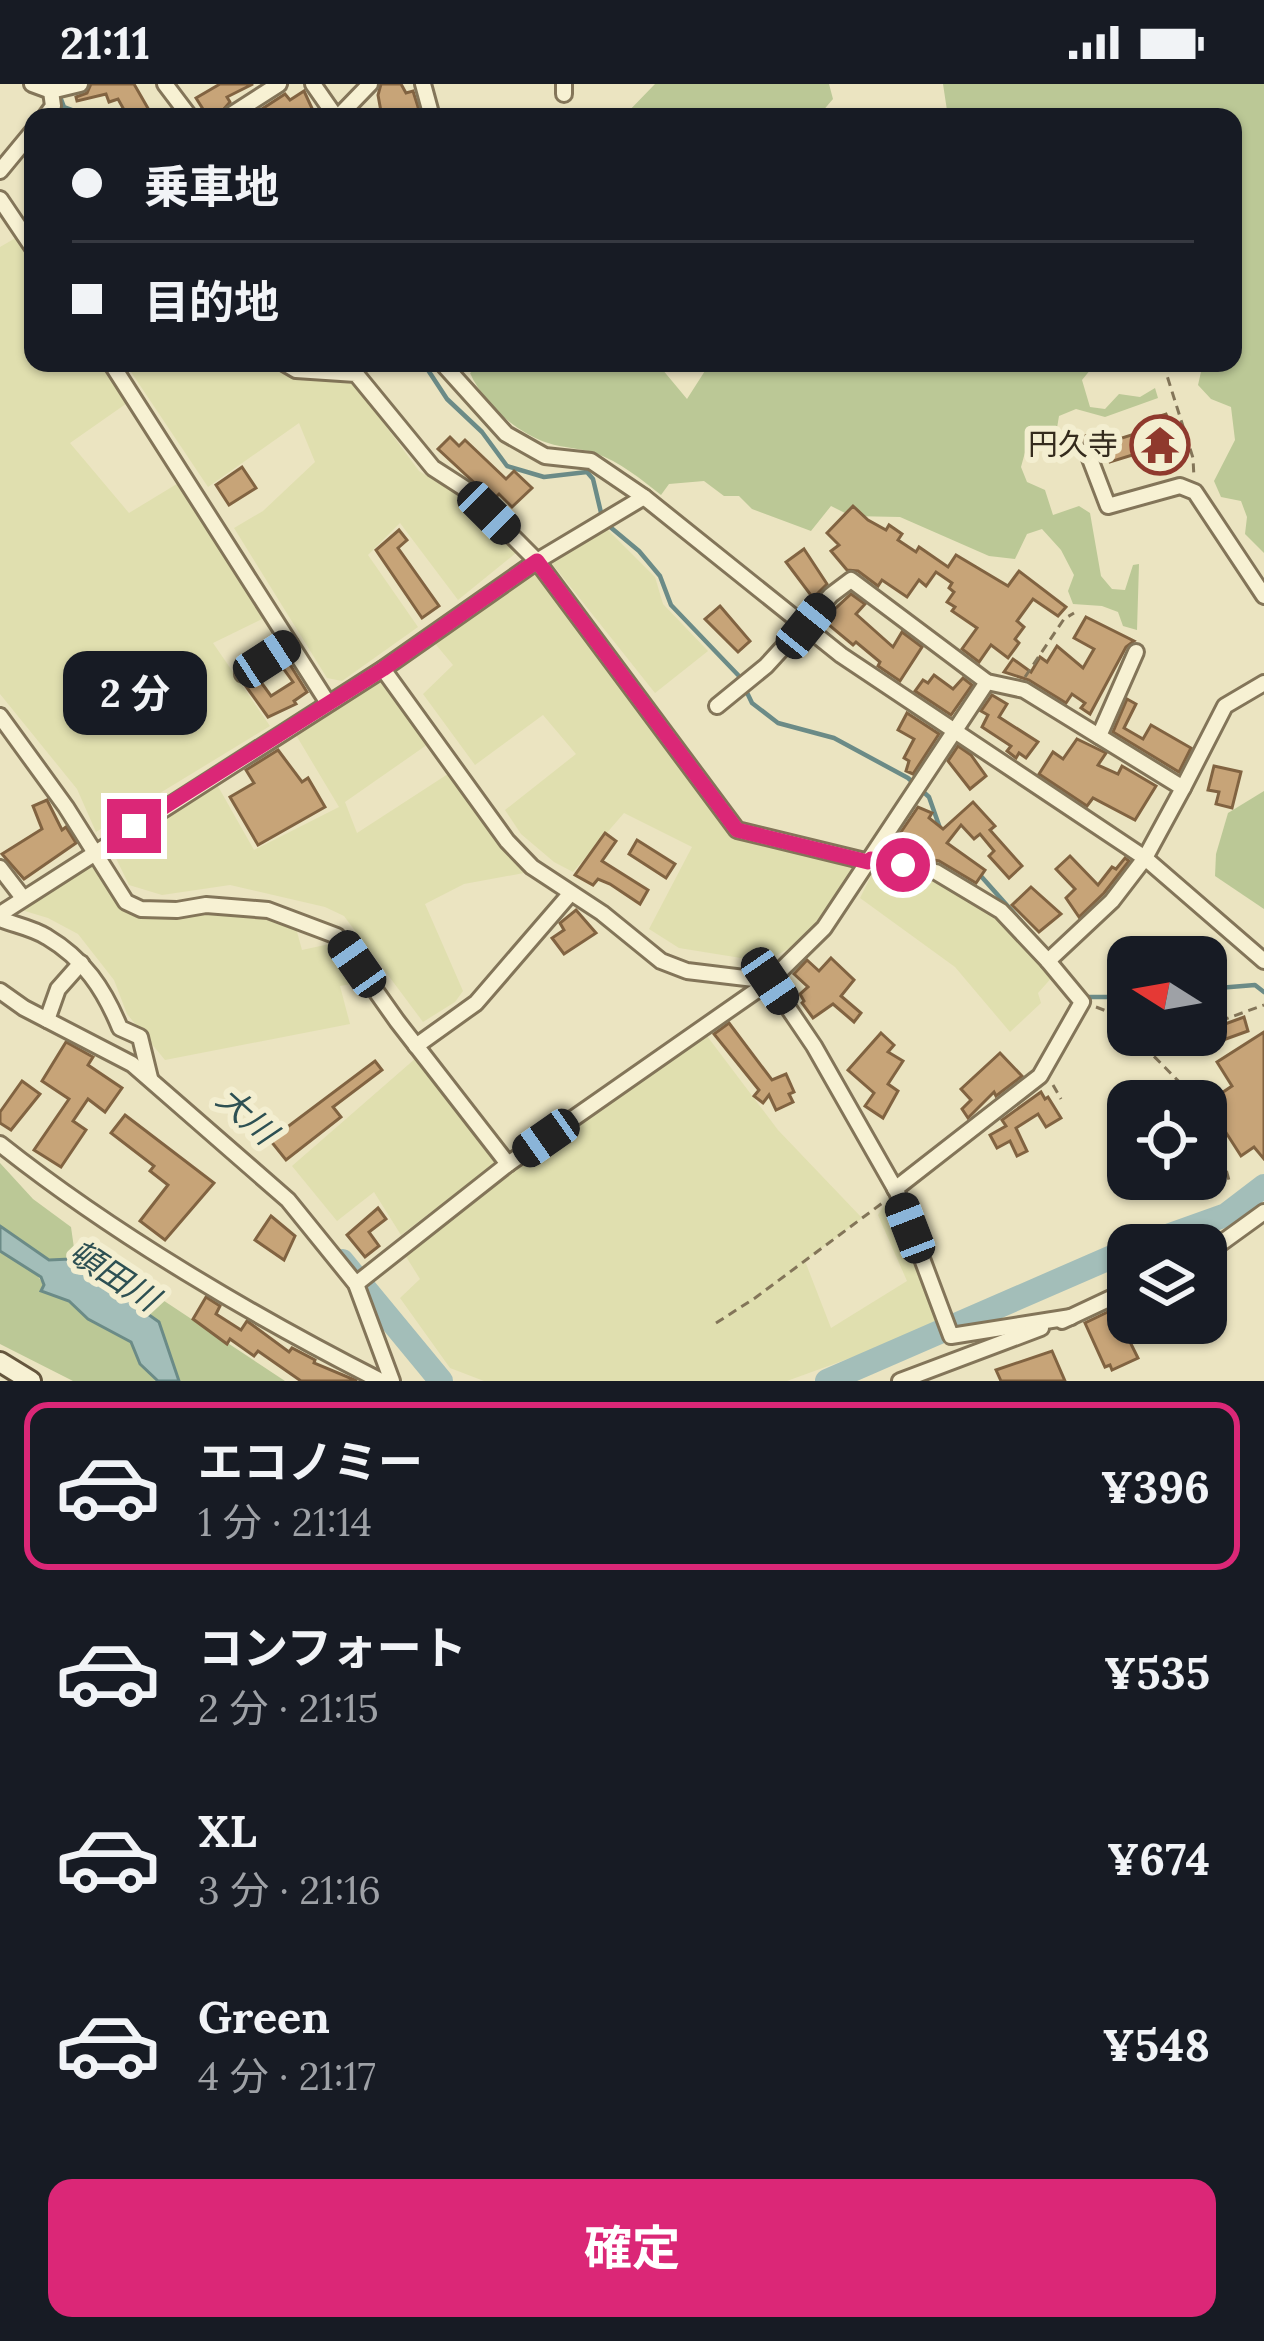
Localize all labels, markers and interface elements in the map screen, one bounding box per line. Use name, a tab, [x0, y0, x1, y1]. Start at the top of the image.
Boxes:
text: 21:11	[60, 14, 150, 71]
text: 乗車地	[144, 158, 279, 215]
text: 目的地	[144, 273, 279, 330]
temple icon: 円久寺	[1129, 414, 1191, 476]
place label: 円久寺	[1028, 425, 1118, 463]
car	[451, 475, 527, 551]
car	[769, 587, 843, 665]
car	[227, 624, 307, 694]
callout: 2 分	[62, 652, 206, 736]
text: 2 分	[100, 668, 170, 718]
route end	[107, 799, 161, 853]
route start	[876, 838, 930, 892]
car	[322, 924, 392, 1004]
north arrow	[1107, 936, 1227, 1056]
map controls	[1107, 936, 1227, 1344]
car	[735, 941, 805, 1021]
water label: 大川	[208, 1077, 288, 1155]
button: locate	[1107, 1080, 1227, 1200]
car	[506, 1103, 586, 1173]
car	[880, 1188, 940, 1268]
button: layers	[1107, 1224, 1227, 1344]
water label: 頓田川	[61, 1230, 169, 1321]
icon: car	[54, 1432, 162, 1540]
text: エコノミー	[198, 1433, 423, 1490]
text: ¥396	[1101, 1458, 1210, 1515]
text: 1 分 · 21:14	[198, 1497, 372, 1547]
icon: car	[54, 1618, 162, 1726]
text: コンフォート	[198, 1619, 467, 1676]
text: ¥535	[1104, 1644, 1210, 1701]
text: 2 分 · 21:15	[198, 1683, 379, 1733]
text: XL	[198, 1802, 257, 1859]
icon: car	[54, 1804, 162, 1912]
text: ¥674	[1107, 1830, 1210, 1887]
text: 3 分 · 21:16	[198, 1865, 381, 1915]
text: Green	[198, 1988, 330, 2045]
icon: car	[54, 1990, 162, 2098]
text: ¥548	[1102, 2016, 1210, 2073]
text: 4 分 · 21:17	[198, 2051, 376, 2101]
button: 確定	[48, 2179, 1216, 2317]

